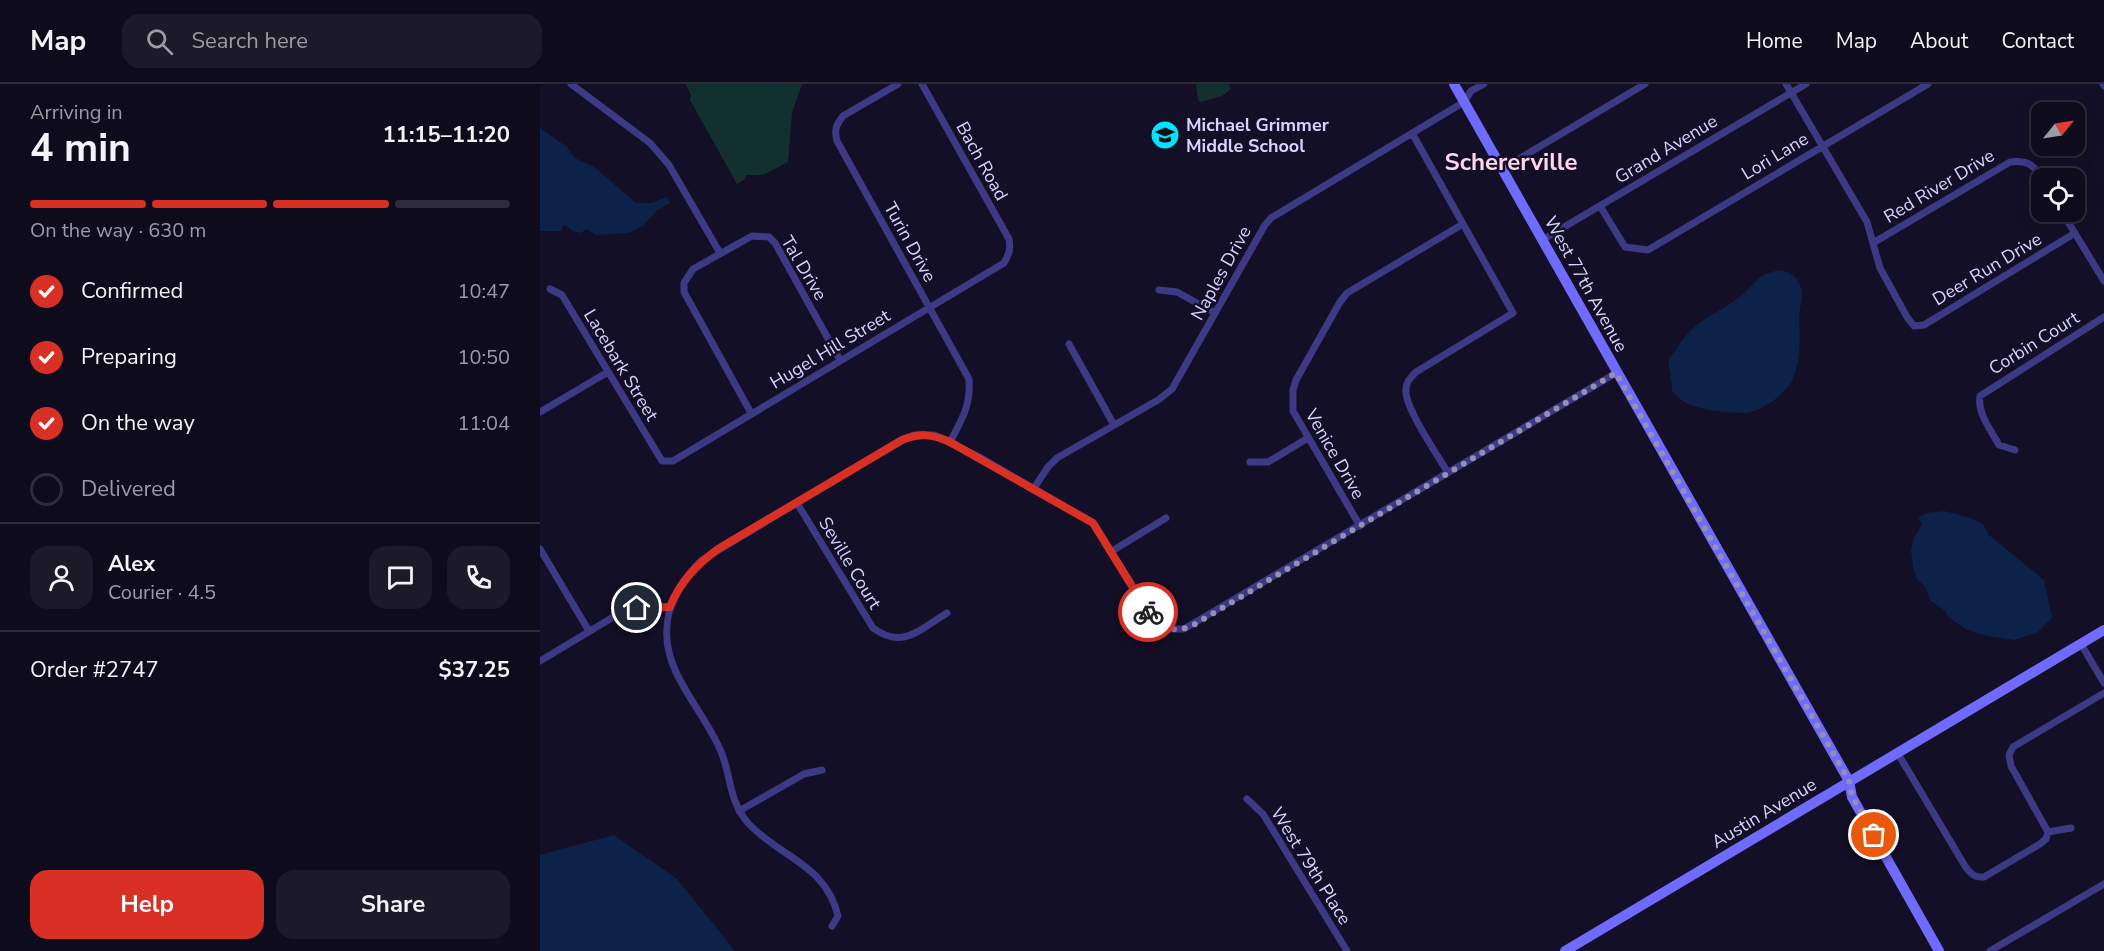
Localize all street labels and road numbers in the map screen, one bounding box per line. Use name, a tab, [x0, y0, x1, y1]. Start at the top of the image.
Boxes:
street label: Grand Avenue	[1610, 109, 1722, 189]
street label: Bach Road	[950, 117, 1014, 205]
street label: Lori Lane	[1737, 127, 1813, 185]
street label: Red River Drive	[1879, 143, 1999, 229]
street label: Turin Drive	[878, 198, 942, 286]
street label: West 77th Avenue	[1539, 212, 1633, 356]
street label: Naples Drive	[1185, 222, 1257, 324]
street label: Deer Run Drive	[1928, 227, 2046, 311]
street label: Tal Drive	[775, 231, 833, 305]
street label: Hugel Hill Street	[765, 303, 895, 394]
street label: Lacebark Street	[578, 305, 664, 426]
street label: Corbin Court	[1984, 305, 2084, 380]
street label: Venice Drive	[1299, 404, 1370, 503]
street label: Seville Court	[813, 512, 887, 614]
street label: Austin Avenue	[1707, 772, 1821, 854]
street label: West 79th Place	[1265, 803, 1357, 929]

